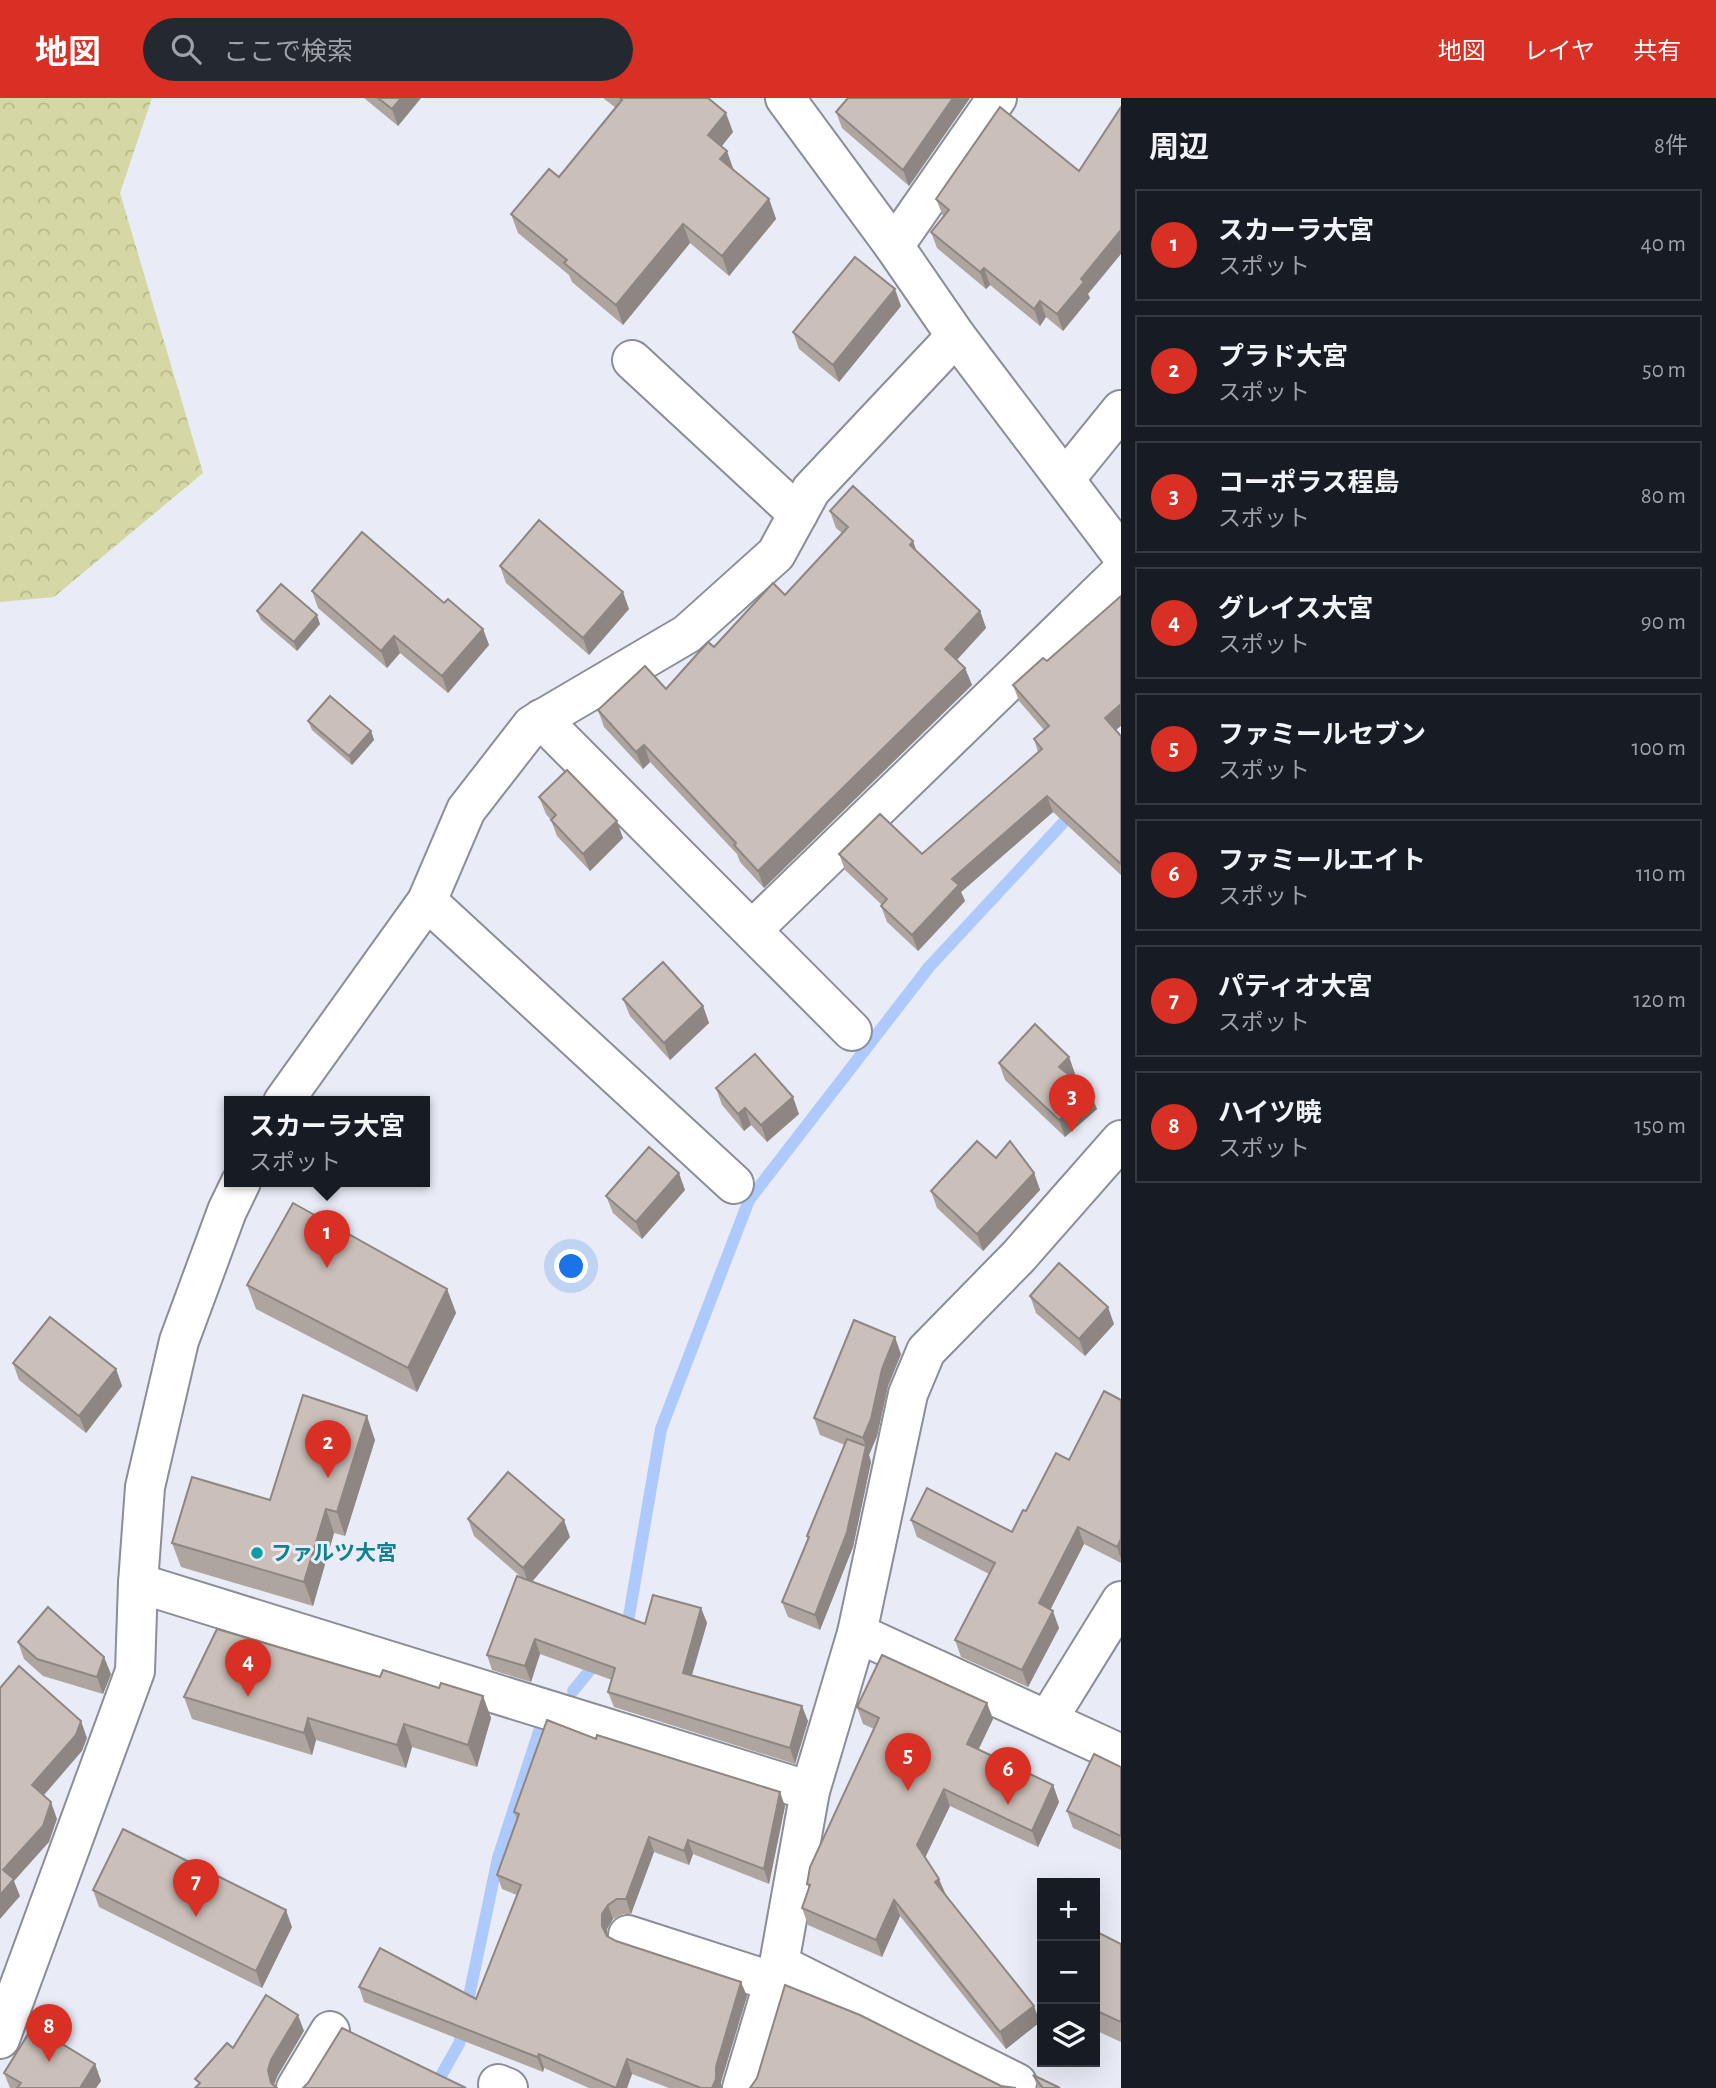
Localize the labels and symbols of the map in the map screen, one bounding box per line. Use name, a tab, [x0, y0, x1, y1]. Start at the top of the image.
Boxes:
pin: 3	[1049, 1074, 1095, 1132]
pin: 1	[304, 1210, 350, 1268]
your location	[554, 1249, 588, 1283]
pin: 2	[305, 1420, 351, 1478]
place label: ファルツ大宮	[271, 1542, 397, 1564]
marker: ファルツ大宮	[249, 1545, 265, 1561]
pin: 4	[225, 1639, 271, 1697]
pin: 5	[885, 1733, 931, 1791]
pin: 6	[985, 1747, 1031, 1805]
pin: 7	[173, 1859, 219, 1917]
pin: 8	[26, 2004, 72, 2062]

